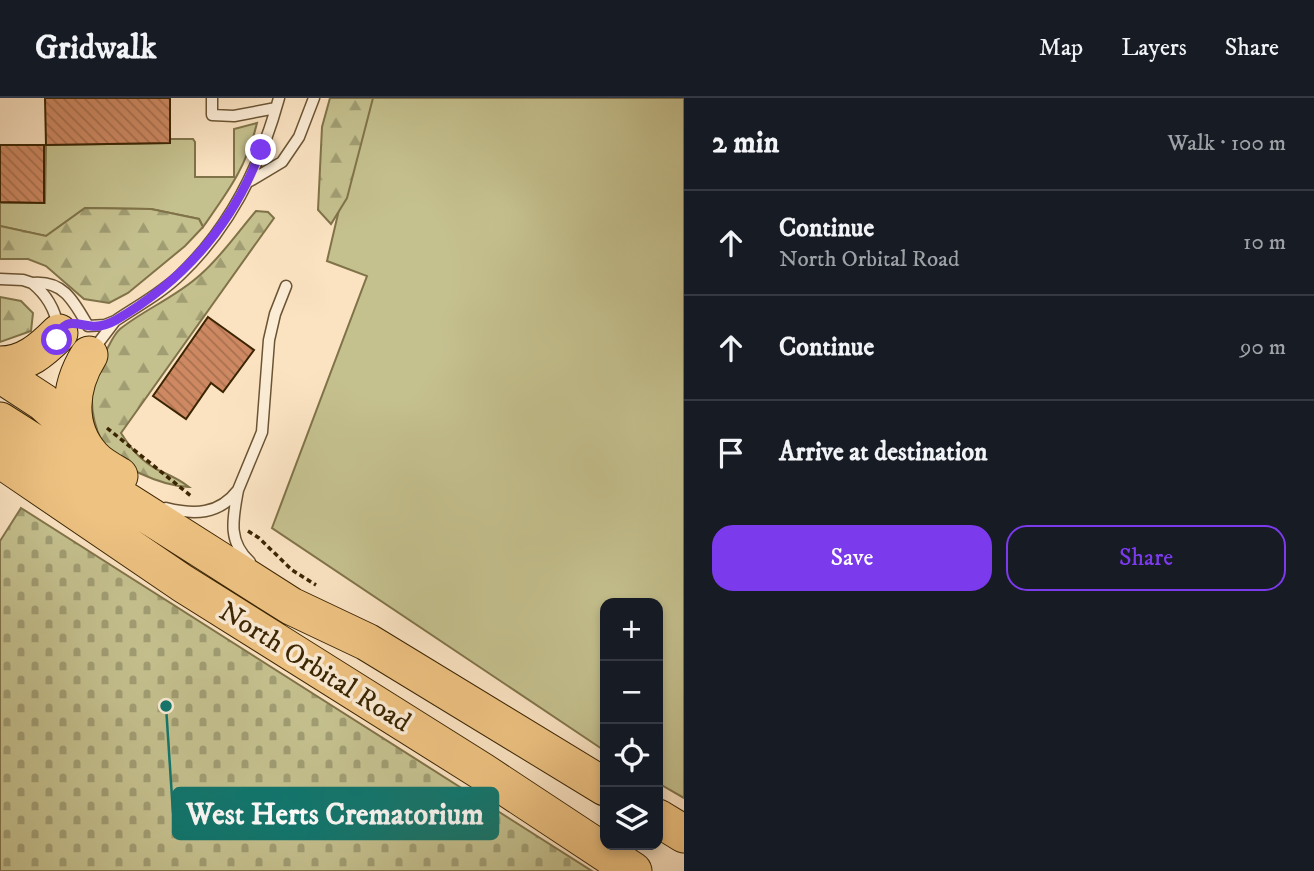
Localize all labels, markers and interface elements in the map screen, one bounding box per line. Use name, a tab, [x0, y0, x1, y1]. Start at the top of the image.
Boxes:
text: Gridwalk	[35, 28, 157, 69]
text: Map	[1039, 33, 1083, 63]
text: Layers	[1121, 33, 1187, 63]
text: Share	[1225, 33, 1279, 63]
text: 2 min	[712, 125, 779, 162]
text: Walk · 100 m	[1167, 129, 1286, 158]
route end	[245, 134, 276, 165]
text: Continue	[779, 212, 874, 245]
icon: ahead	[712, 224, 750, 262]
text: 10 m	[1243, 228, 1286, 257]
text: North Orbital Road	[779, 245, 960, 274]
route start	[41, 324, 72, 355]
icon: ahead	[712, 329, 750, 367]
text: Continue	[779, 331, 874, 364]
text: 90 m	[1240, 333, 1286, 362]
icon: arrive	[712, 434, 750, 472]
text: Arrive at destination	[779, 436, 988, 469]
button: Save	[712, 525, 992, 591]
button: Share	[1006, 525, 1286, 591]
street label: North Orbital Road	[213, 594, 417, 740]
map controls	[600, 598, 663, 850]
button: +	[600, 598, 663, 661]
button: −	[600, 661, 663, 724]
button: locate	[600, 724, 663, 787]
button: layers	[600, 787, 663, 850]
callout: West Herts Crematorium	[173, 788, 498, 839]
text: West Herts Crematorium	[185, 797, 484, 834]

